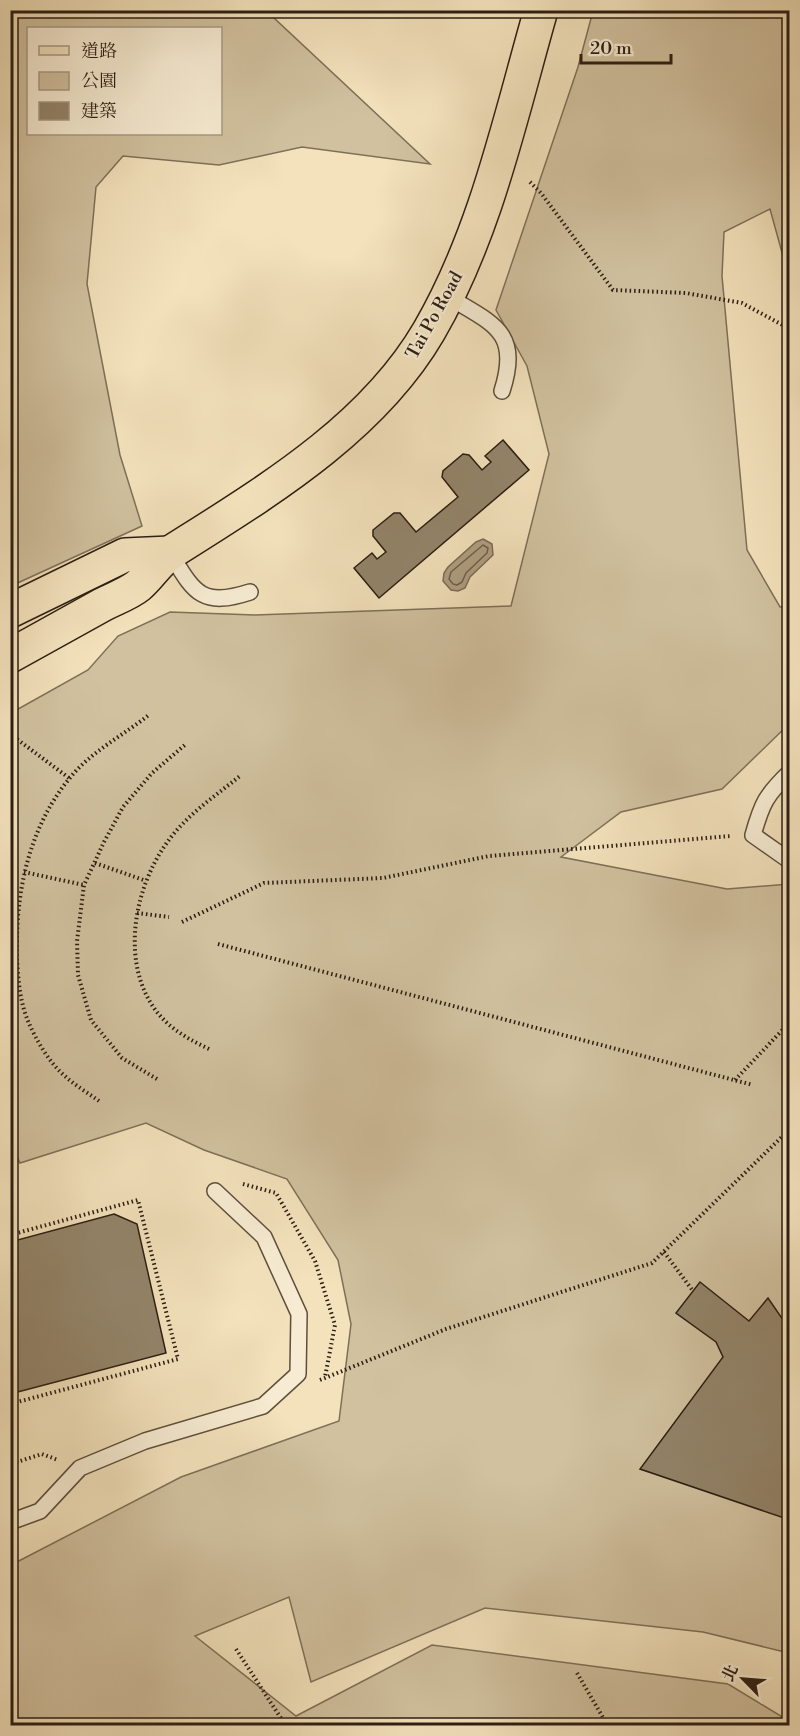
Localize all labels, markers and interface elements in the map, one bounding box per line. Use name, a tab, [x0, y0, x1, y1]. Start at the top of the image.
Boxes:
legend	[27, 27, 222, 135]
scale bar	[581, 27, 671, 65]
text: 20 m	[590, 37, 632, 60]
text: 道路	[81, 40, 117, 63]
text: 公園	[81, 70, 117, 93]
text: 建築	[81, 100, 117, 123]
street label: Tai Po Road	[401, 267, 468, 363]
north arrow	[713, 1649, 773, 1709]
text: 北	[718, 1662, 743, 1685]

